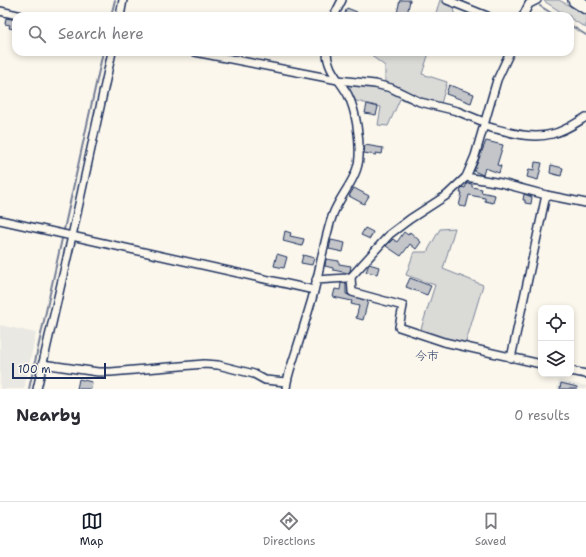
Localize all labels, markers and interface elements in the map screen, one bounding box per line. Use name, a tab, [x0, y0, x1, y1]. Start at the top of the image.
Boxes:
search box	[12, 12, 574, 56]
icon: search	[26, 23, 48, 45]
text: Search here	[58, 24, 144, 44]
map controls	[538, 305, 574, 377]
button: locate	[538, 305, 574, 341]
button: layers	[538, 341, 574, 377]
district label: 今市	[415, 348, 439, 364]
scale bar	[12, 361, 106, 380]
text: 100 m	[18, 362, 51, 377]
text: Nearby	[16, 404, 81, 426]
text: 0 results	[514, 407, 570, 424]
tab: Map	[80, 510, 103, 549]
tab: Directions	[263, 510, 315, 549]
tab: Saved	[475, 510, 506, 549]

